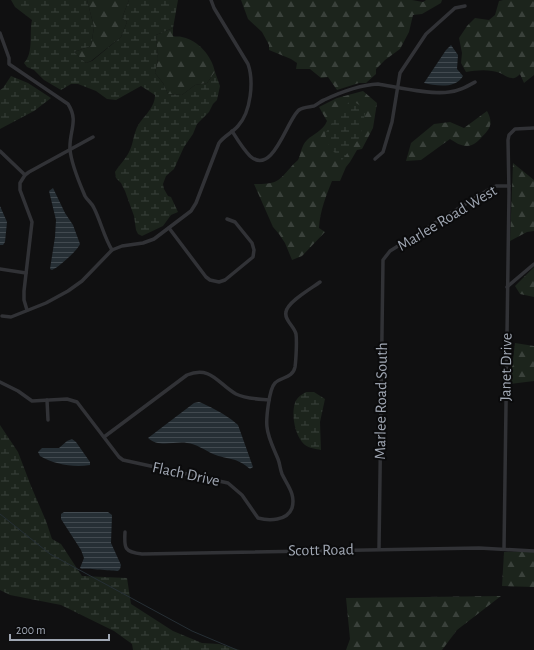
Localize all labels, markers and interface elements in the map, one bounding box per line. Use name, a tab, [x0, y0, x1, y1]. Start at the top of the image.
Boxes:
street label: Marlee Road West	[395, 182, 499, 254]
street label: Janet Drive	[497, 333, 515, 401]
street label: Marlee Road South	[372, 342, 390, 460]
street label: Flach Drive	[151, 459, 221, 489]
street label: Scott Road	[288, 541, 354, 559]
scale bar	[10, 616, 109, 642]
text: 200 m	[16, 624, 46, 636]

